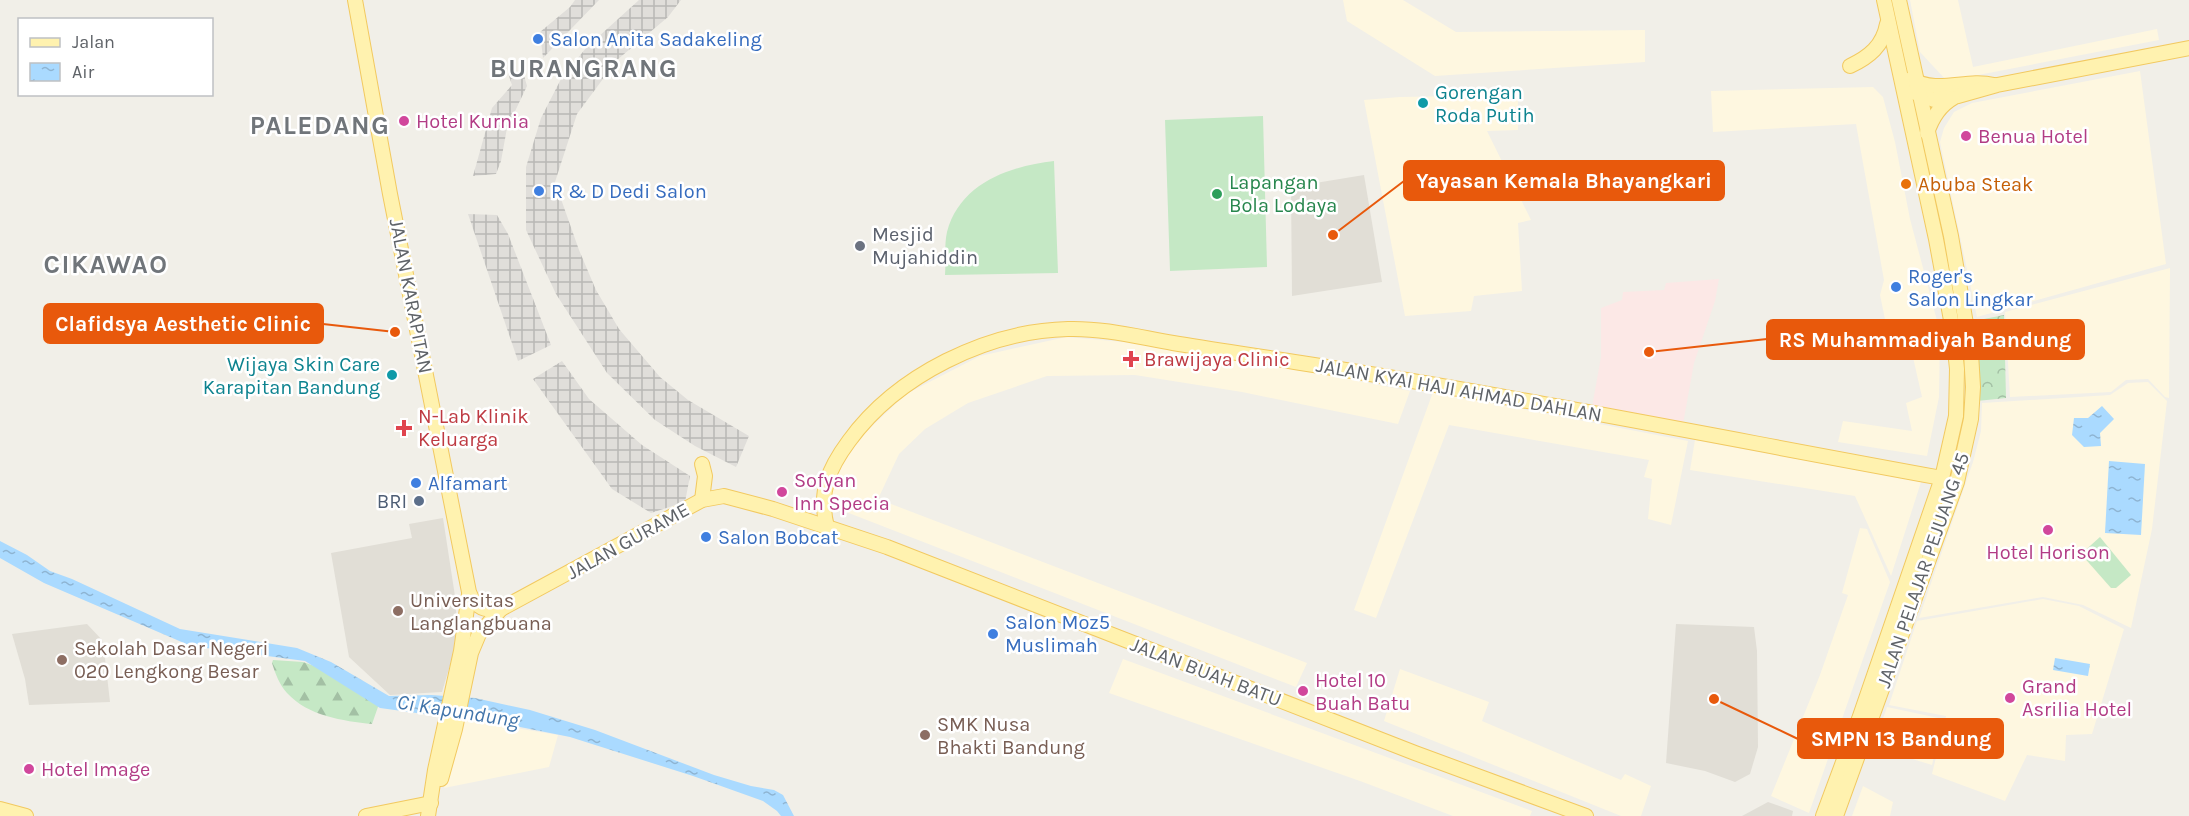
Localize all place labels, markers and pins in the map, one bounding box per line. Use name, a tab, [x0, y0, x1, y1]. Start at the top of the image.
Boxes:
place label: Salon Anita Sadakeling	[550, 28, 762, 51]
marker: Salon Anita Sadakeling	[531, 32, 545, 46]
place label: Gorengan Roda Putih	[1435, 81, 1535, 127]
marker: Gorengan Roda Putih	[1416, 96, 1430, 110]
place label: Hotel Kurnia	[416, 110, 529, 133]
marker: Hotel Kurnia	[397, 114, 411, 128]
place label: Benua Hotel	[1978, 125, 2088, 148]
marker: Benua Hotel	[1959, 129, 1973, 143]
callout: Yayasan Kemala Bhayangkari	[1404, 161, 1724, 200]
place label: Lapangan Bola Lodaya	[1229, 171, 1337, 217]
place label: Abuba Steak	[1918, 173, 2033, 196]
marker: Abuba Steak	[1899, 177, 1913, 191]
place label: R & D Dedi Salon	[551, 180, 707, 203]
marker: R & D Dedi Salon	[532, 184, 546, 198]
marker: Lapangan Bola Lodaya	[1210, 187, 1224, 201]
place label: Mesjid Mujahiddin	[872, 223, 978, 269]
marker: Mesjid Mujahiddin	[853, 239, 867, 253]
place label: Roger's Salon Lingkar	[1908, 265, 2033, 311]
marker: Roger's Salon Lingkar	[1889, 280, 1903, 294]
callout: Clafidsya Aesthetic Clinic	[44, 304, 323, 343]
callout: RS Muhammadiyah Bandung	[1767, 320, 2084, 359]
place label: Brawijaya Clinic	[1144, 348, 1290, 371]
marker: Brawijaya Clinic	[1122, 350, 1140, 368]
place label: Wijaya Skin Care Karapitan Bandung	[203, 353, 380, 399]
marker: Wijaya Skin Care Karapitan Bandung	[385, 368, 399, 382]
place label: N-Lab Klinik Keluarga	[418, 405, 529, 451]
marker: N-Lab Klinik Keluarga	[395, 419, 413, 437]
place label: Sofyan Inn Specia	[794, 469, 890, 515]
place label: Alfamart	[428, 472, 508, 495]
marker: Alfamart	[409, 476, 423, 490]
marker: Sofyan Inn Specia	[775, 485, 789, 499]
place label: BRI	[377, 490, 407, 513]
marker: BRI	[412, 494, 426, 508]
marker: Hotel Horison	[2041, 523, 2055, 537]
place label: Salon Bobcat	[718, 526, 839, 549]
marker: Salon Bobcat	[699, 530, 713, 544]
place label: Hotel Horison	[1986, 541, 2110, 564]
place label: Universitas Langlangbuana	[410, 589, 552, 635]
marker: Universitas Langlangbuana	[391, 604, 405, 618]
place label: Salon Moz5 Muslimah	[1005, 611, 1110, 657]
marker: Salon Moz5 Muslimah	[986, 627, 1000, 641]
place label: Sekolah Dasar Negeri 020 Lengkong Besar	[74, 637, 268, 683]
marker: Sekolah Dasar Negeri 020 Lengkong Besar	[55, 653, 69, 667]
place label: Hotel 10 Buah Batu	[1315, 669, 1410, 715]
place label: Grand Asrilia Hotel	[2022, 675, 2132, 721]
marker: Hotel 10 Buah Batu	[1296, 684, 1310, 698]
marker: Grand Asrilia Hotel	[2003, 691, 2017, 705]
place label: SMK Nusa Bhakti Bandung	[937, 713, 1085, 759]
callout: SMPN 13 Bandung	[1798, 719, 2003, 758]
marker: SMK Nusa Bhakti Bandung	[918, 728, 932, 742]
place label: Hotel Image	[41, 758, 150, 781]
marker: Hotel Image	[22, 762, 36, 776]

